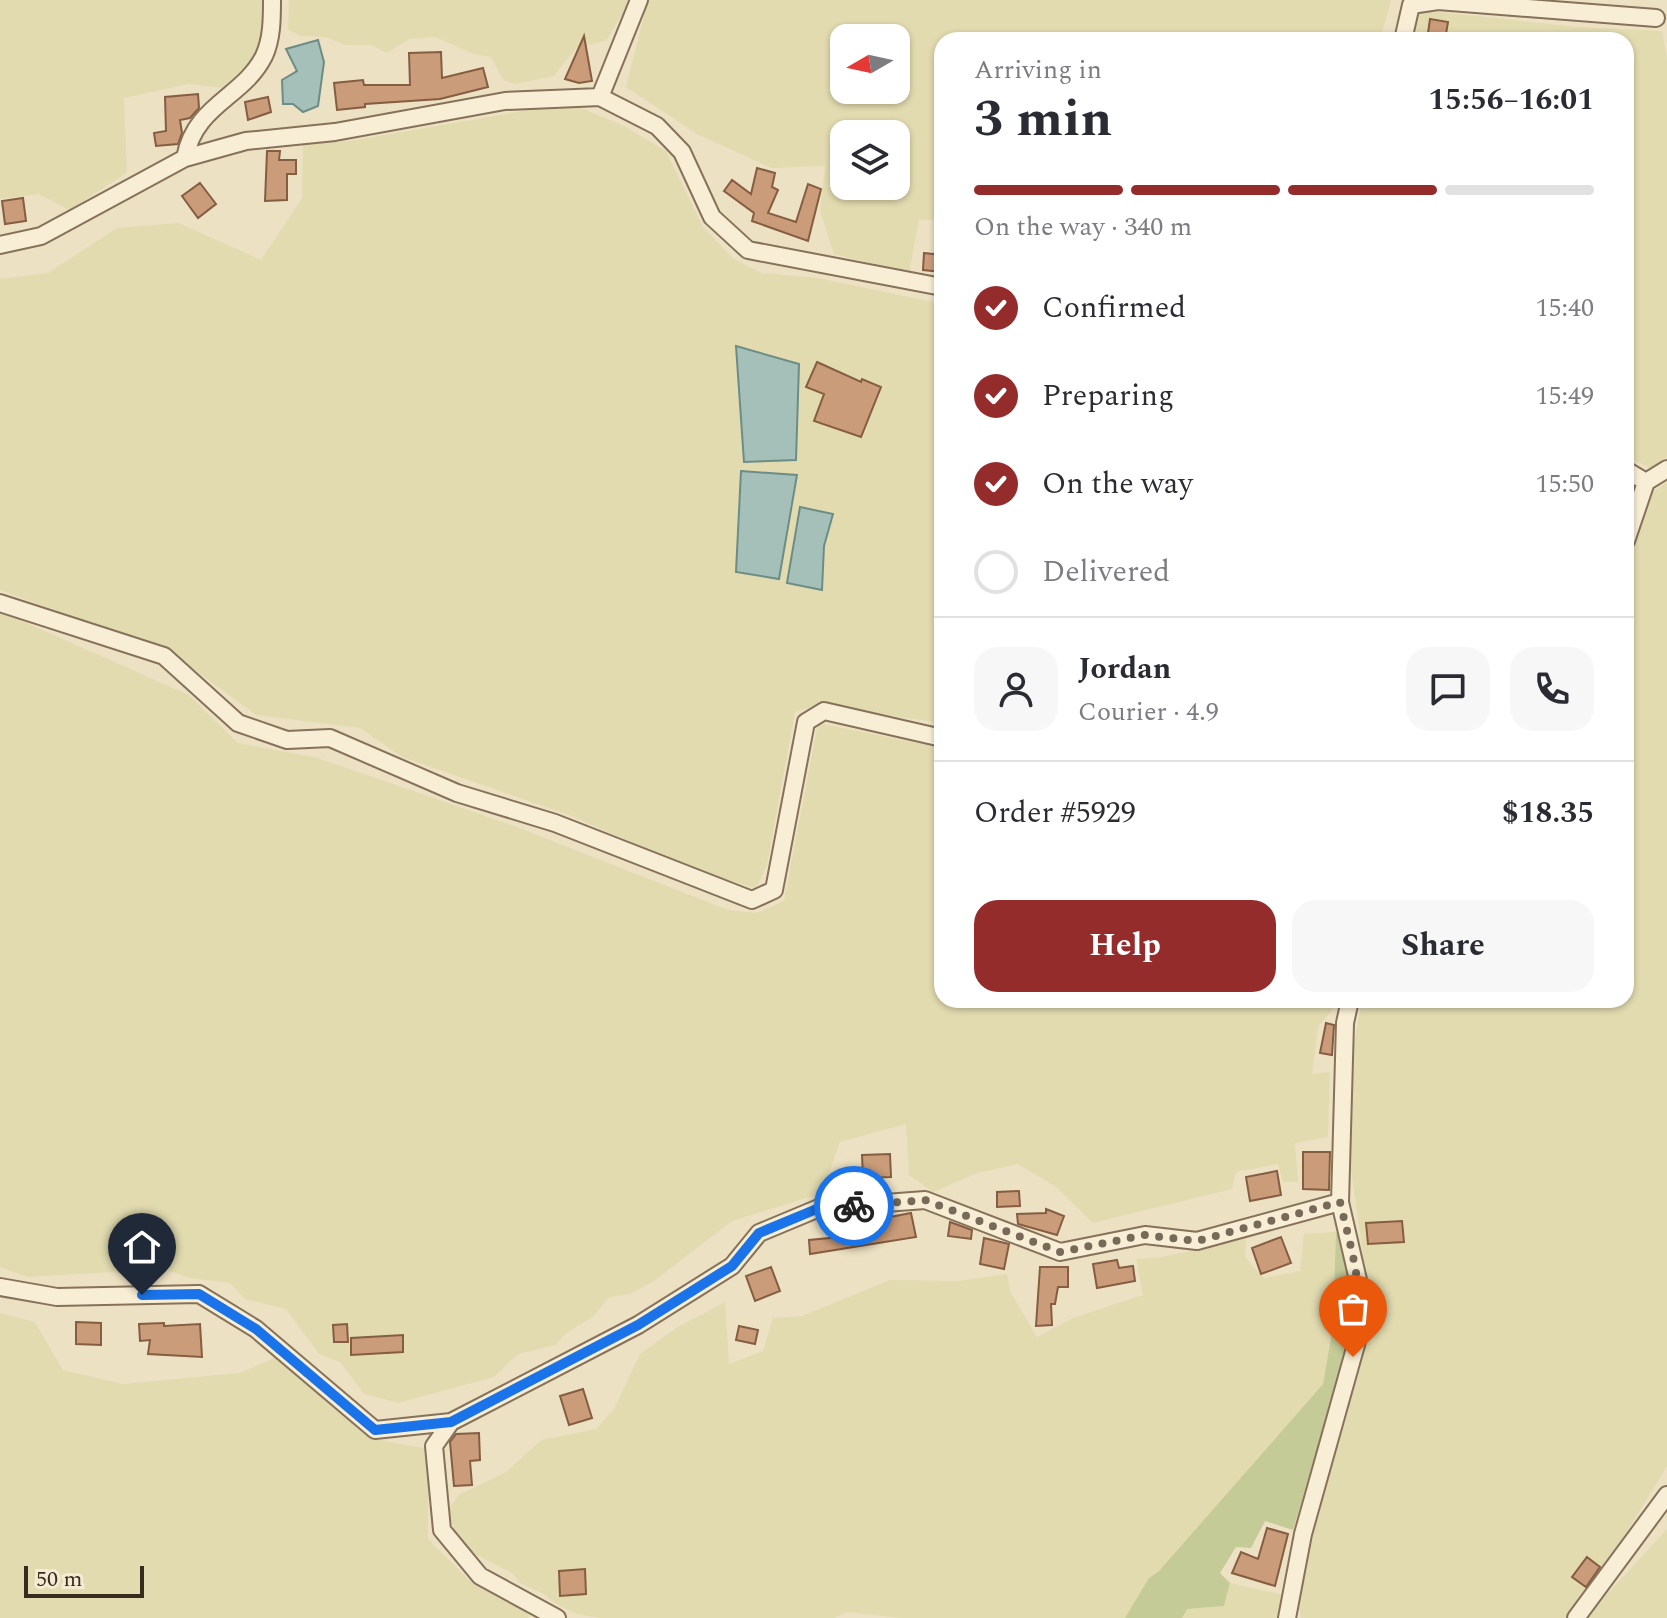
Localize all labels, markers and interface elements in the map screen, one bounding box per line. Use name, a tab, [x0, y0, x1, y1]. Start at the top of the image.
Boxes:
north arrow	[830, 24, 910, 104]
map controls	[830, 24, 910, 200]
text: Arriving in	[974, 50, 1102, 90]
text: 15:56–16:01	[1428, 77, 1594, 123]
text: 3 min	[974, 80, 1112, 159]
button: layers	[830, 120, 910, 200]
text: On the way · 340 m	[974, 207, 1192, 247]
text: Confirmed	[1042, 285, 1186, 331]
icon: check	[974, 286, 1018, 330]
text: 15:40	[1535, 288, 1594, 328]
text: Preparing	[1042, 373, 1174, 419]
icon: check	[974, 374, 1018, 418]
text: 15:49	[1535, 376, 1594, 416]
text: On the way	[1042, 461, 1193, 507]
icon: check	[974, 462, 1018, 506]
text: 15:50	[1535, 464, 1594, 504]
text: Delivered	[1042, 549, 1170, 595]
text: Jordan	[1078, 646, 1171, 692]
button: person	[974, 647, 1058, 731]
button: chat	[1406, 647, 1490, 731]
button: phone	[1510, 647, 1594, 731]
text: Courier · 4.9	[1078, 692, 1219, 732]
text: Order #5929	[974, 790, 1136, 836]
text: $18.35	[1502, 790, 1594, 836]
button: Help	[974, 900, 1276, 992]
button: Share	[1292, 900, 1594, 992]
courier	[814, 1166, 894, 1246]
icon: bike	[832, 1184, 876, 1228]
pin	[108, 1213, 176, 1295]
icon: home	[120, 1225, 164, 1269]
pin	[1319, 1275, 1387, 1357]
icon: bag	[1331, 1287, 1375, 1331]
scale bar	[24, 1562, 144, 1598]
text: 50 m	[36, 1563, 82, 1596]

